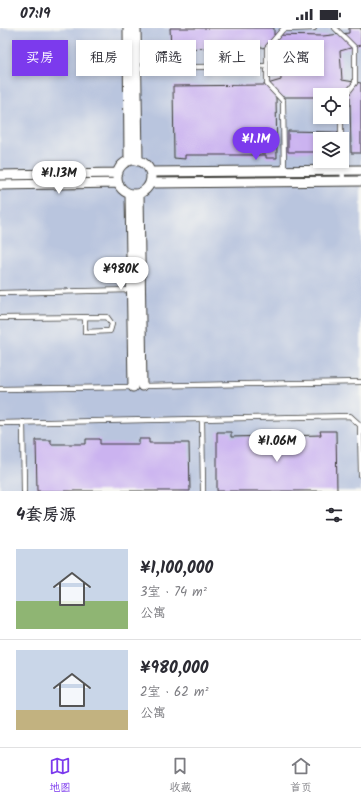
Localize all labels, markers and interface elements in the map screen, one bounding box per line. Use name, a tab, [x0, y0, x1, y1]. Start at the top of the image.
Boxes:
text: 07:19	[20, 2, 51, 26]
chip: 买房	[12, 40, 68, 76]
chip: 租房	[76, 40, 132, 76]
chip: 筛选	[140, 40, 196, 76]
chip: 新上	[204, 40, 260, 76]
chip: 公寓	[268, 40, 324, 76]
map controls	[313, 88, 349, 168]
button: locate	[313, 88, 349, 124]
pin: ¥1.1M	[228, 127, 284, 161]
text: ¥1.1M	[242, 129, 270, 150]
button: layers	[313, 132, 349, 168]
pin: ¥1.13M	[26, 161, 92, 195]
text: ¥1.13M	[41, 163, 77, 184]
pin: ¥980K	[93, 257, 149, 291]
text: ¥980K	[103, 259, 139, 280]
pin: ¥1.06M	[244, 429, 310, 463]
text: ¥1.06M	[258, 431, 296, 452]
text: 4套房源	[16, 502, 76, 529]
icon: filters	[323, 504, 345, 526]
text: ¥1,100,000	[140, 555, 213, 582]
icon: home	[48, 565, 96, 613]
text: 3室 · 74 m²	[140, 582, 207, 603]
text: 公寓	[140, 603, 166, 624]
text: ¥980,000	[140, 655, 208, 682]
icon: home	[48, 666, 96, 714]
text: 2室 · 62 m²	[140, 682, 208, 703]
text: 公寓	[140, 703, 166, 724]
tab: 地图	[49, 755, 71, 797]
tab: 收藏	[169, 755, 191, 797]
tab: 首页	[290, 755, 312, 797]

